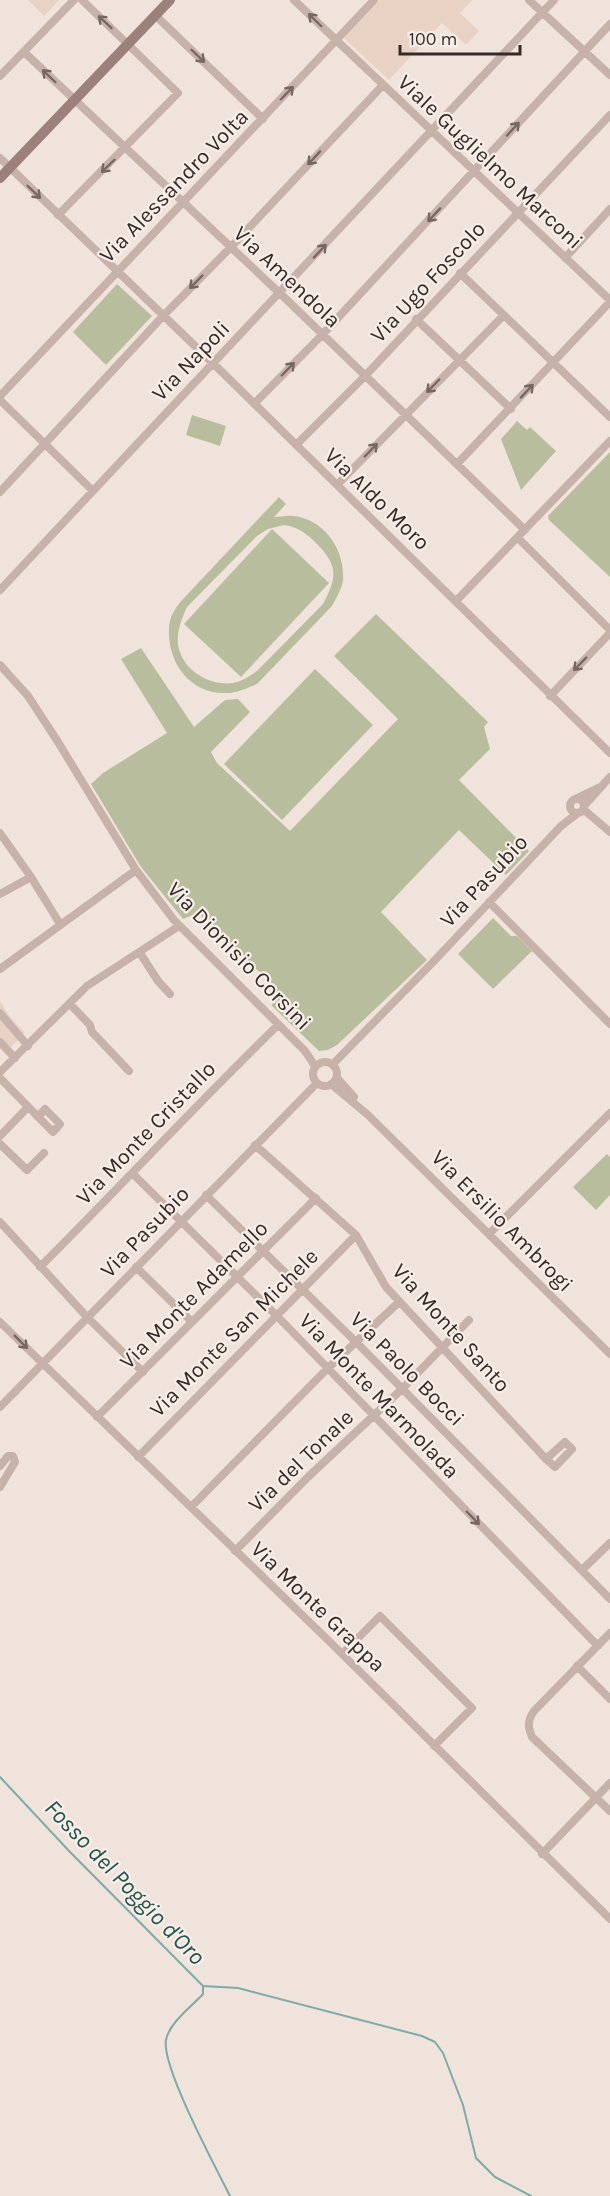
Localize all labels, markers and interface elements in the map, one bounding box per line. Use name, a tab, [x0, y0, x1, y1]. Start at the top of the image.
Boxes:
one-way arrow	[308, 13, 323, 28]
one-way arrow	[97, 15, 112, 29]
scale bar	[400, 18, 520, 56]
text: 100 m	[409, 28, 457, 50]
one-way arrow	[190, 49, 205, 63]
one-way arrow	[41, 69, 56, 83]
street label: Viale Guglielmo Marconi	[392, 69, 588, 255]
one-way arrow	[280, 86, 294, 101]
street label: Via Alessandro Volta	[94, 104, 254, 268]
one-way arrow	[506, 122, 520, 137]
one-way arrow	[307, 150, 321, 165]
one-way arrow	[101, 158, 116, 173]
one-way arrow	[26, 184, 41, 199]
one-way arrow	[427, 207, 441, 222]
street label: Via Ugo Foscolo	[365, 216, 491, 348]
street label: Via Amendola	[228, 221, 346, 333]
one-way arrow	[313, 244, 327, 259]
one-way arrow	[189, 274, 204, 289]
street label: Via Napoli	[147, 316, 235, 406]
one-way arrow	[281, 362, 296, 377]
one-way arrow	[425, 378, 440, 393]
one-way arrow	[519, 384, 534, 399]
street label: Via Aldo Moro	[319, 442, 435, 556]
one-way arrow	[363, 442, 378, 457]
one-way arrow	[573, 657, 587, 672]
street label: Via Pasubio	[435, 829, 533, 933]
street label: Via Dionisio Corsini	[162, 876, 316, 1036]
street label: Via Monte Cristallo	[71, 1056, 221, 1210]
street label: Via Ersilio Ambrogi	[426, 1145, 578, 1297]
street label: Via Pasubio	[95, 1181, 195, 1283]
street label: Via Monte Adamello	[114, 1215, 274, 1375]
street label: Via Monte San Michele	[144, 1243, 324, 1423]
street label: Via Monte Santo	[386, 1258, 516, 1398]
street label: Via Paolo Bocci	[344, 1306, 470, 1432]
street label: Via Monte Marmolada	[293, 1308, 465, 1484]
one-way arrow	[13, 1335, 28, 1350]
street label: Via del Tonale	[243, 1404, 359, 1518]
one-way arrow	[465, 1510, 480, 1525]
street label: Via Monte Grappa	[245, 1536, 391, 1678]
water label: Fosso del Poggio d'Oro	[39, 1794, 211, 1970]

